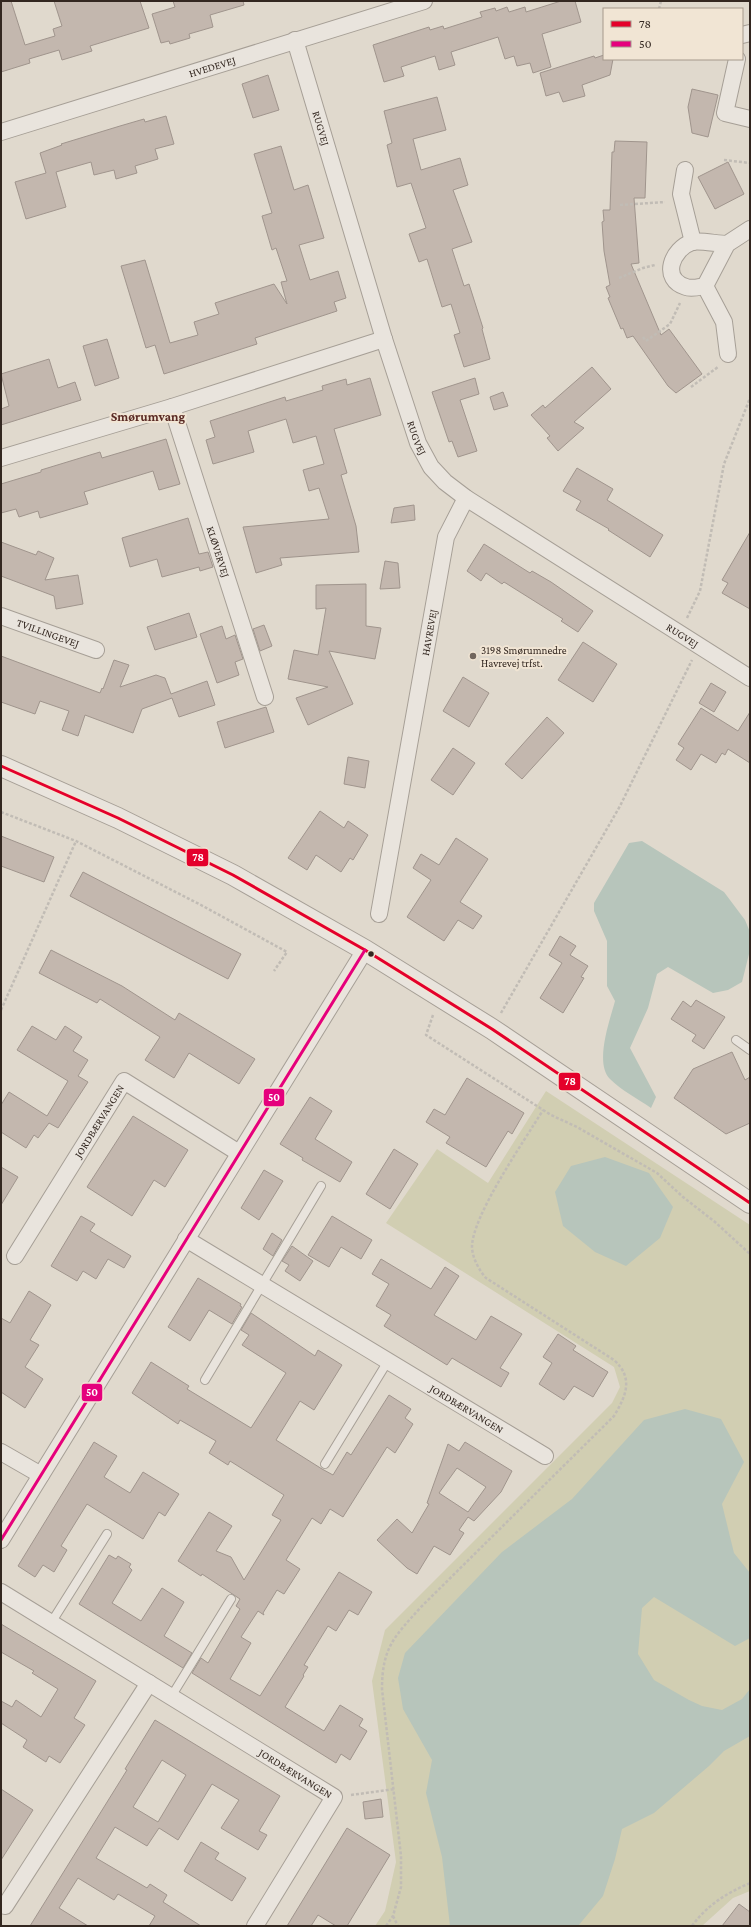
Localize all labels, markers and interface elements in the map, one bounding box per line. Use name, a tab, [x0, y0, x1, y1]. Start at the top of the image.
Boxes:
legend	[603, 8, 743, 60]
text: 78	[639, 17, 651, 31]
text: 50	[639, 37, 652, 51]
street label: HVEDEVEJ	[187, 54, 237, 79]
street label: RUGVEJ	[310, 109, 332, 147]
district label: Smørumvang	[111, 409, 186, 424]
street label: RUGVEJ	[405, 419, 429, 457]
street label: KLØVERVEJ	[205, 525, 232, 579]
street label: HAVREVEJ	[419, 608, 440, 657]
street label: TVILLINGEVEJ	[15, 616, 81, 650]
street label: RUGVEJ	[664, 621, 701, 651]
place label: 3198 Smørumnedre Havrevej trfst.	[481, 644, 567, 670]
marker: 3198 Smørumnedre Havrevej trfst.	[468, 651, 478, 661]
line badge: 78	[186, 848, 209, 867]
text: 78	[192, 851, 204, 863]
unlabelled marker	[366, 949, 376, 959]
line badge: 78	[558, 1072, 581, 1091]
text: 78	[564, 1075, 576, 1087]
street label: JORDBÆRVANGEN	[71, 1082, 126, 1161]
line badge: 50	[263, 1088, 285, 1107]
text: 50	[268, 1091, 280, 1103]
street label: JORDBÆRVANGEN	[426, 1381, 506, 1436]
line badge: 50	[81, 1383, 103, 1402]
text: 50	[86, 1386, 98, 1398]
street label: JORDBÆRVANGEN	[255, 1746, 335, 1800]

